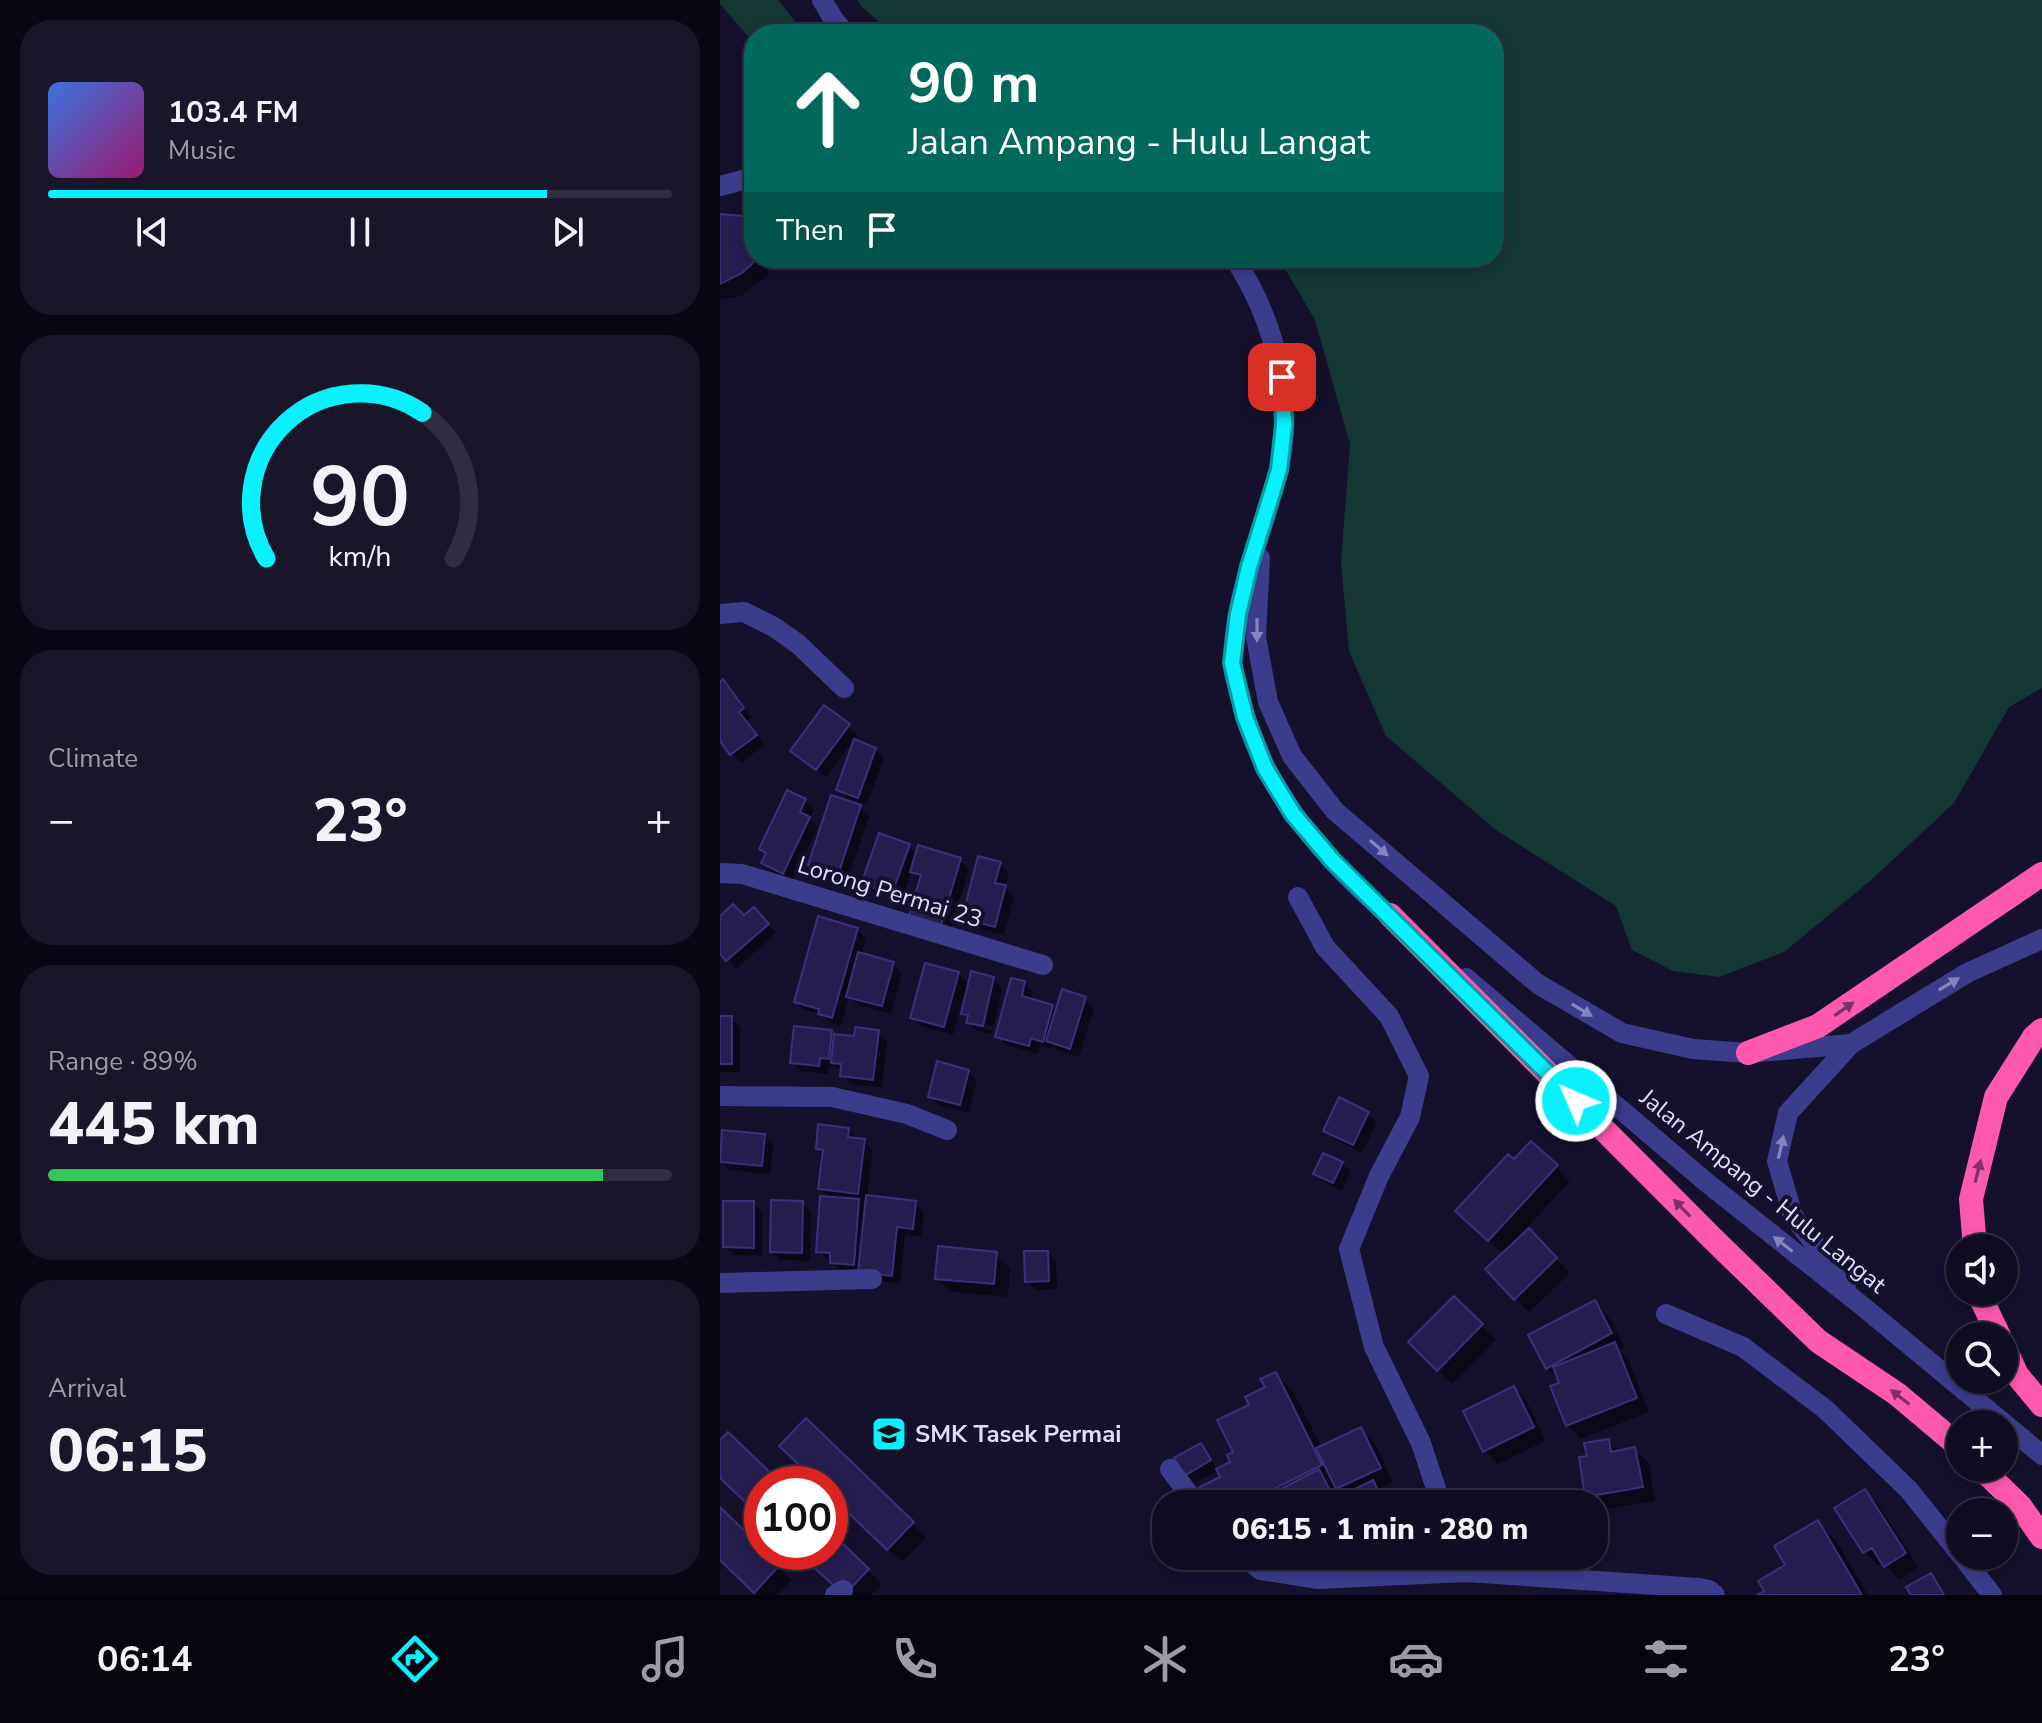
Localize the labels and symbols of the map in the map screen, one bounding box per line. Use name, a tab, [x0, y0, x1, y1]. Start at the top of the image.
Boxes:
pin	[1248, 343, 1316, 411]
one-way arrow	[1251, 618, 1263, 643]
one-way arrow	[1369, 839, 1389, 856]
street label: Lorong Permai 23	[794, 849, 986, 935]
one-way arrow	[1938, 977, 1960, 991]
one-way arrow	[1833, 1002, 1854, 1017]
one-way arrow	[1571, 1003, 1593, 1017]
position arrow	[1534, 1059, 1618, 1143]
street label: Jalan Ampang - Hulu Langat	[1632, 1081, 1893, 1301]
one-way arrow	[1775, 1134, 1788, 1159]
one-way arrow	[1972, 1158, 1984, 1183]
one-way arrow	[1673, 1199, 1692, 1218]
one-way arrow	[1773, 1236, 1793, 1253]
one-way arrow	[1890, 1390, 1910, 1406]
school or university icon: SMK Tasek Permai	[870, 1415, 908, 1453]
place label: SMK Tasek Permai	[915, 1418, 1121, 1450]
speed limit sign: 100	[744, 1466, 848, 1570]

